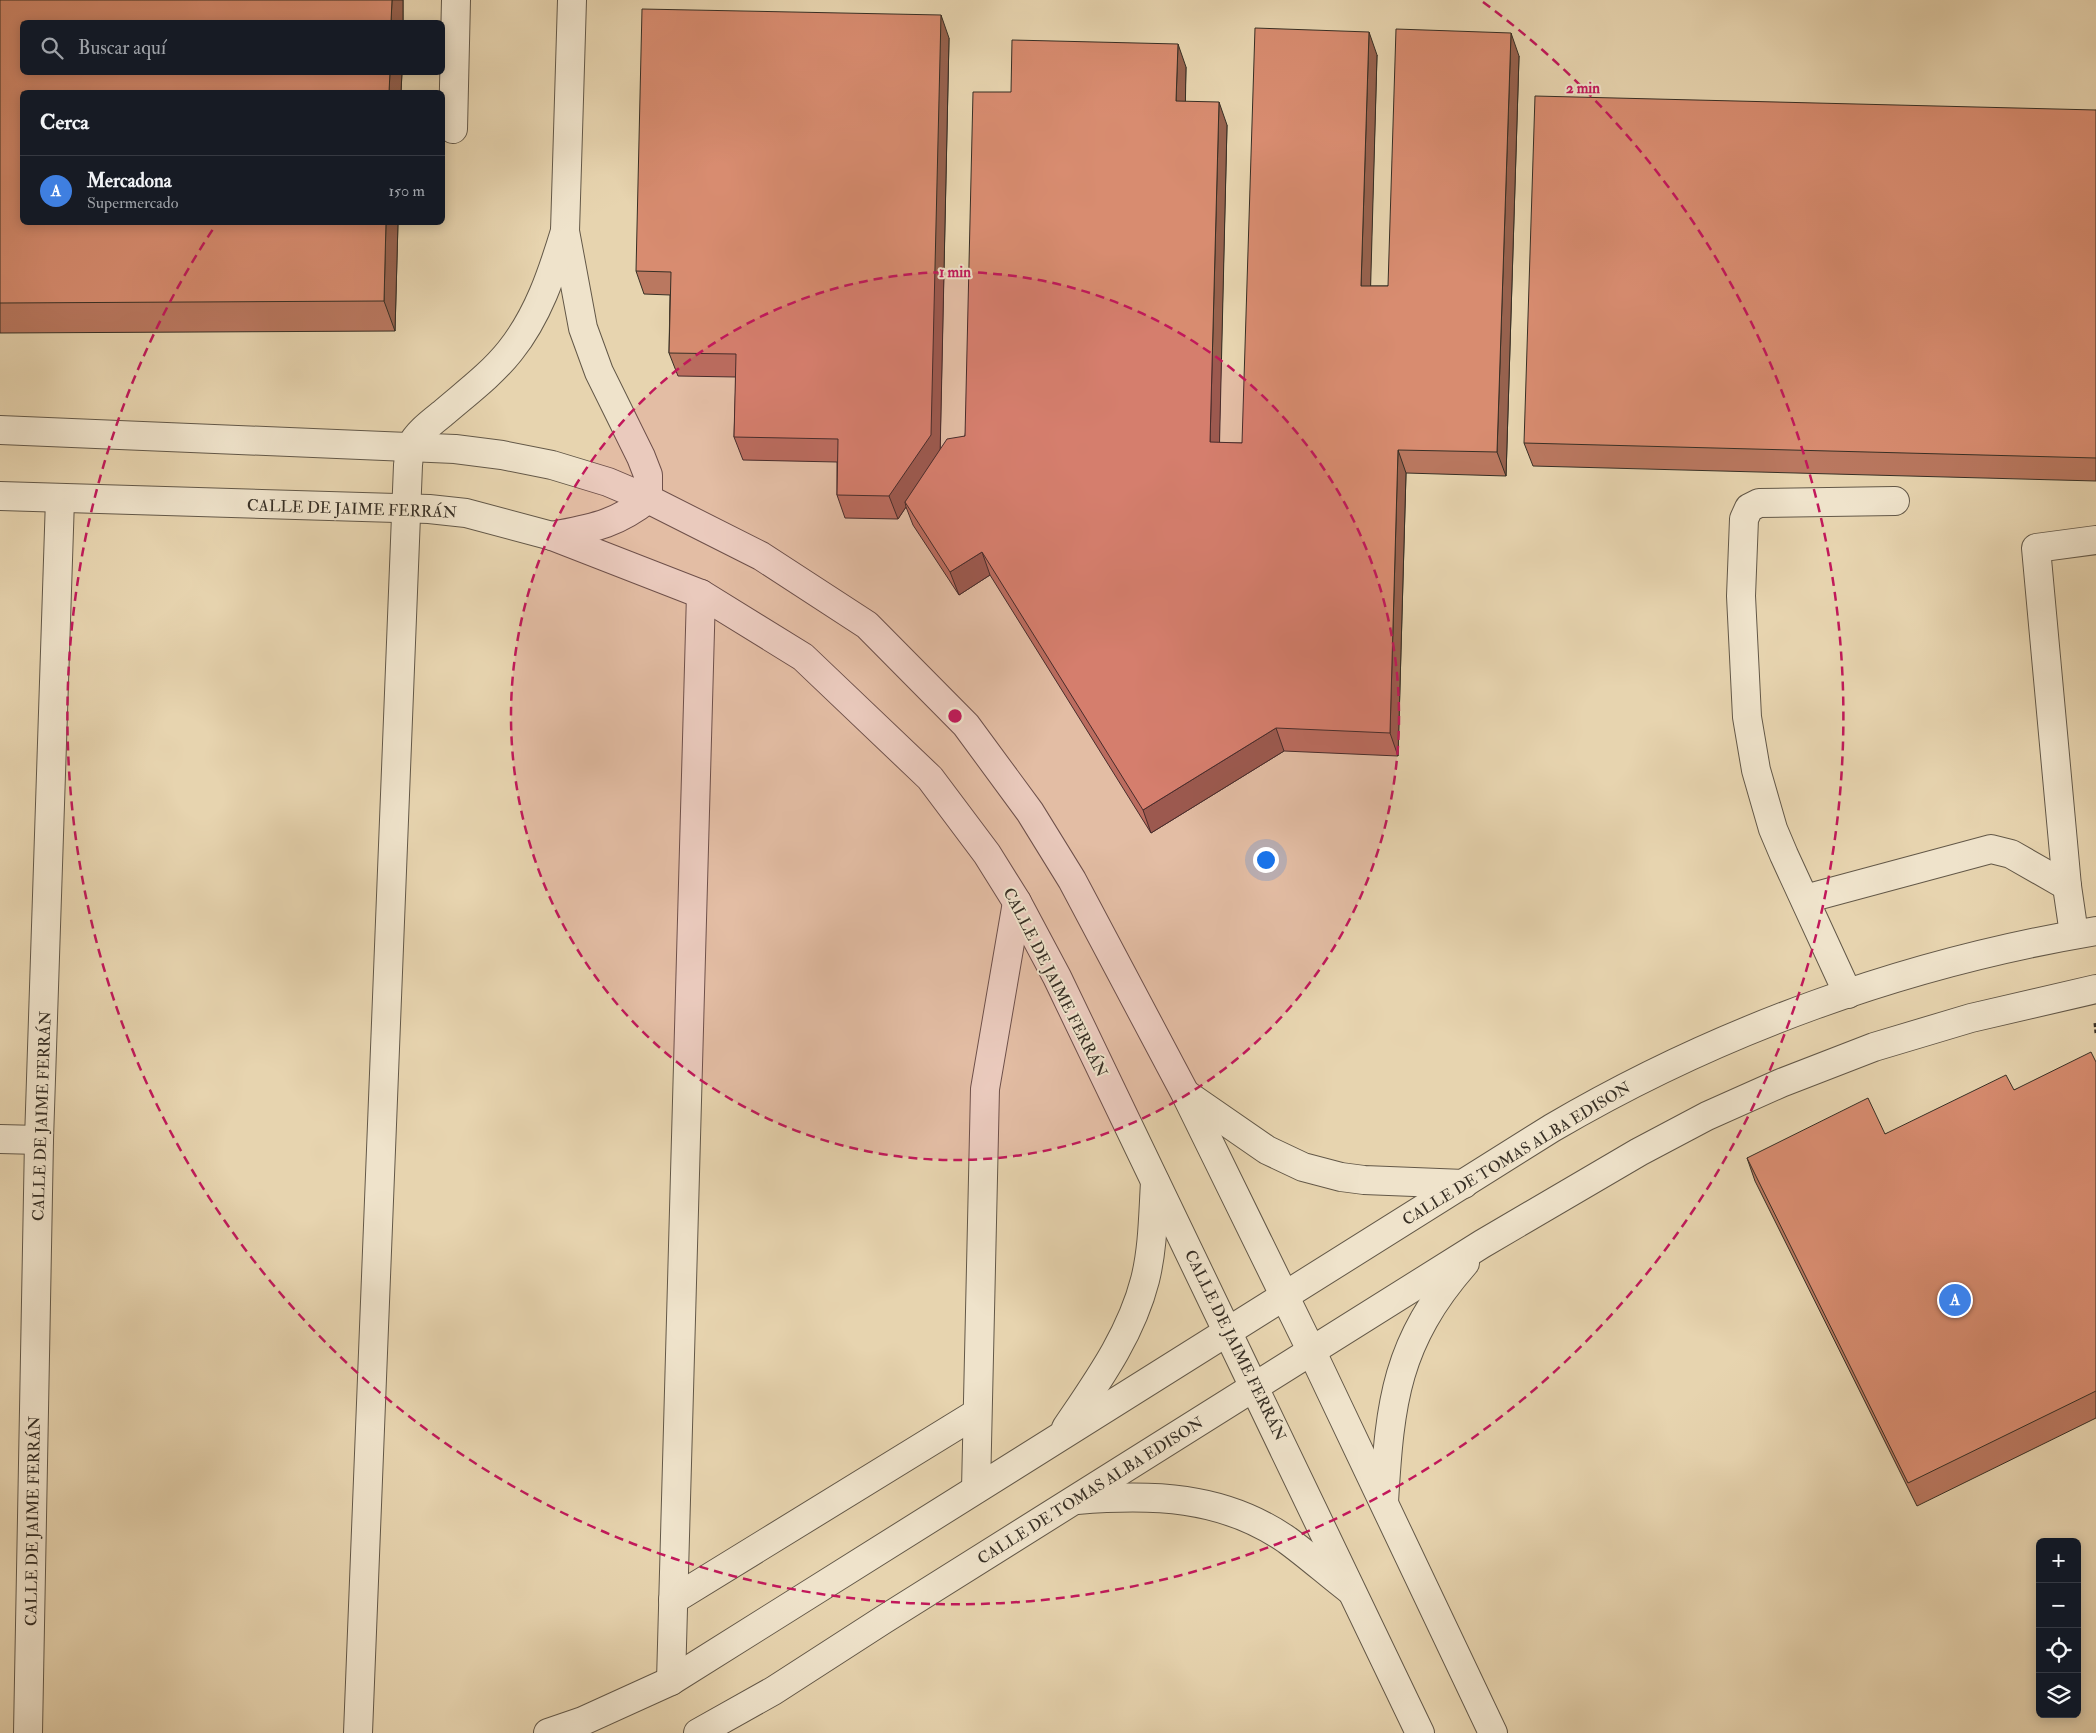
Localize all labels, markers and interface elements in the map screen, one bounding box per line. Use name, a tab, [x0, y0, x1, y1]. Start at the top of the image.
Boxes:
search box	[20, 20, 445, 75]
icon: search	[38, 34, 66, 62]
text: Buscar aquí	[78, 36, 166, 60]
text: 2 min	[1566, 79, 1600, 98]
text: Cerca	[40, 109, 89, 136]
text: Mercadona	[87, 169, 172, 193]
text: A	[51, 181, 61, 201]
text: 150 m	[388, 181, 425, 201]
text: Supermercado	[87, 193, 178, 213]
text: 1 min	[939, 263, 971, 282]
street label: CALLE DE JAIME FERRÁN	[247, 494, 458, 524]
centre of rings	[946, 707, 964, 725]
your location	[1253, 847, 1279, 873]
street label: CALLE DE JAIME FERRÁN	[998, 884, 1113, 1082]
street label: CALLE DE JAIME FERRÁN	[27, 1010, 57, 1221]
street label: CALLE DE TOMAS ALBA EDISON	[1399, 1077, 1635, 1230]
street label: CALLE DE JAIME FERRÁN	[1179, 1246, 1291, 1445]
pin: A	[1939, 1281, 1971, 1319]
street label: CALLE DE TOMAS ALBA EDISON	[974, 1412, 1208, 1569]
street label: CALLE DE JAIME FERRÁN	[20, 1415, 46, 1626]
map controls	[2036, 1538, 2081, 1718]
button: +	[2036, 1538, 2081, 1583]
button: −	[2036, 1583, 2081, 1628]
button: locate	[2036, 1628, 2081, 1673]
button: layers	[2036, 1673, 2081, 1718]

